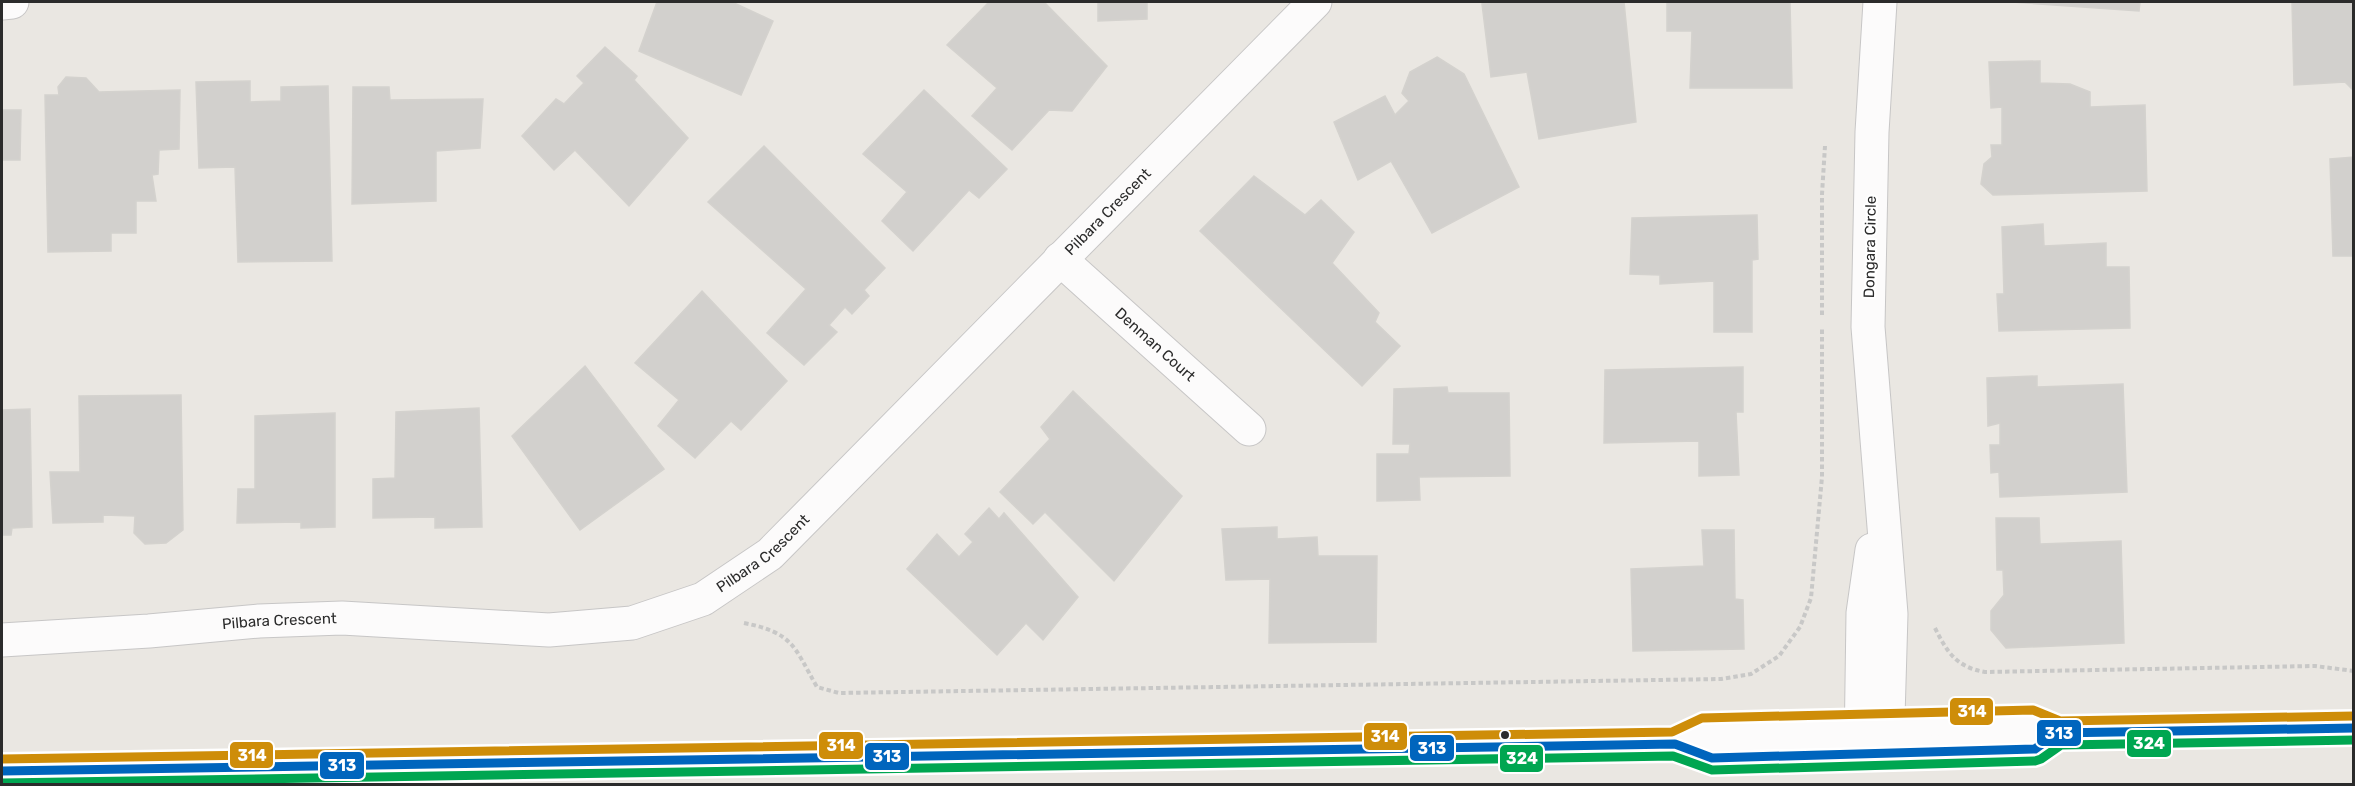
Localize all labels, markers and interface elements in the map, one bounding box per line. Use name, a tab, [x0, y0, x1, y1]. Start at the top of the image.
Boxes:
street label: Pilbara Crescent	[1061, 164, 1155, 259]
street label: Dongara Circle	[1860, 196, 1880, 298]
street label: Denman Court	[1111, 304, 1199, 385]
street label: Pilbara Crescent	[713, 510, 813, 596]
street label: Pilbara Crescent	[221, 609, 337, 633]
line badge: 314	[1949, 697, 1994, 726]
text: 314	[1957, 702, 1987, 721]
line badge: 313	[2036, 719, 2082, 747]
line badge: 314	[1363, 722, 1408, 751]
text: 313	[2045, 724, 2073, 743]
text: 314	[1370, 727, 1400, 746]
unlabelled marker	[1499, 729, 1511, 741]
line badge: 324	[2126, 729, 2172, 758]
line badge: 314	[818, 731, 864, 760]
line badge: 313	[1409, 734, 1455, 762]
text: 324	[2133, 734, 2165, 753]
text: 314	[826, 736, 856, 755]
text: 313	[1418, 739, 1446, 758]
line badge: 314	[229, 741, 274, 769]
line badge: 313	[864, 742, 910, 771]
line badge: 324	[1499, 744, 1544, 773]
text: 314	[237, 746, 267, 765]
text: 313	[873, 747, 901, 766]
text: 324	[1506, 749, 1538, 768]
line badge: 313	[319, 751, 365, 780]
text: 313	[328, 756, 356, 775]

